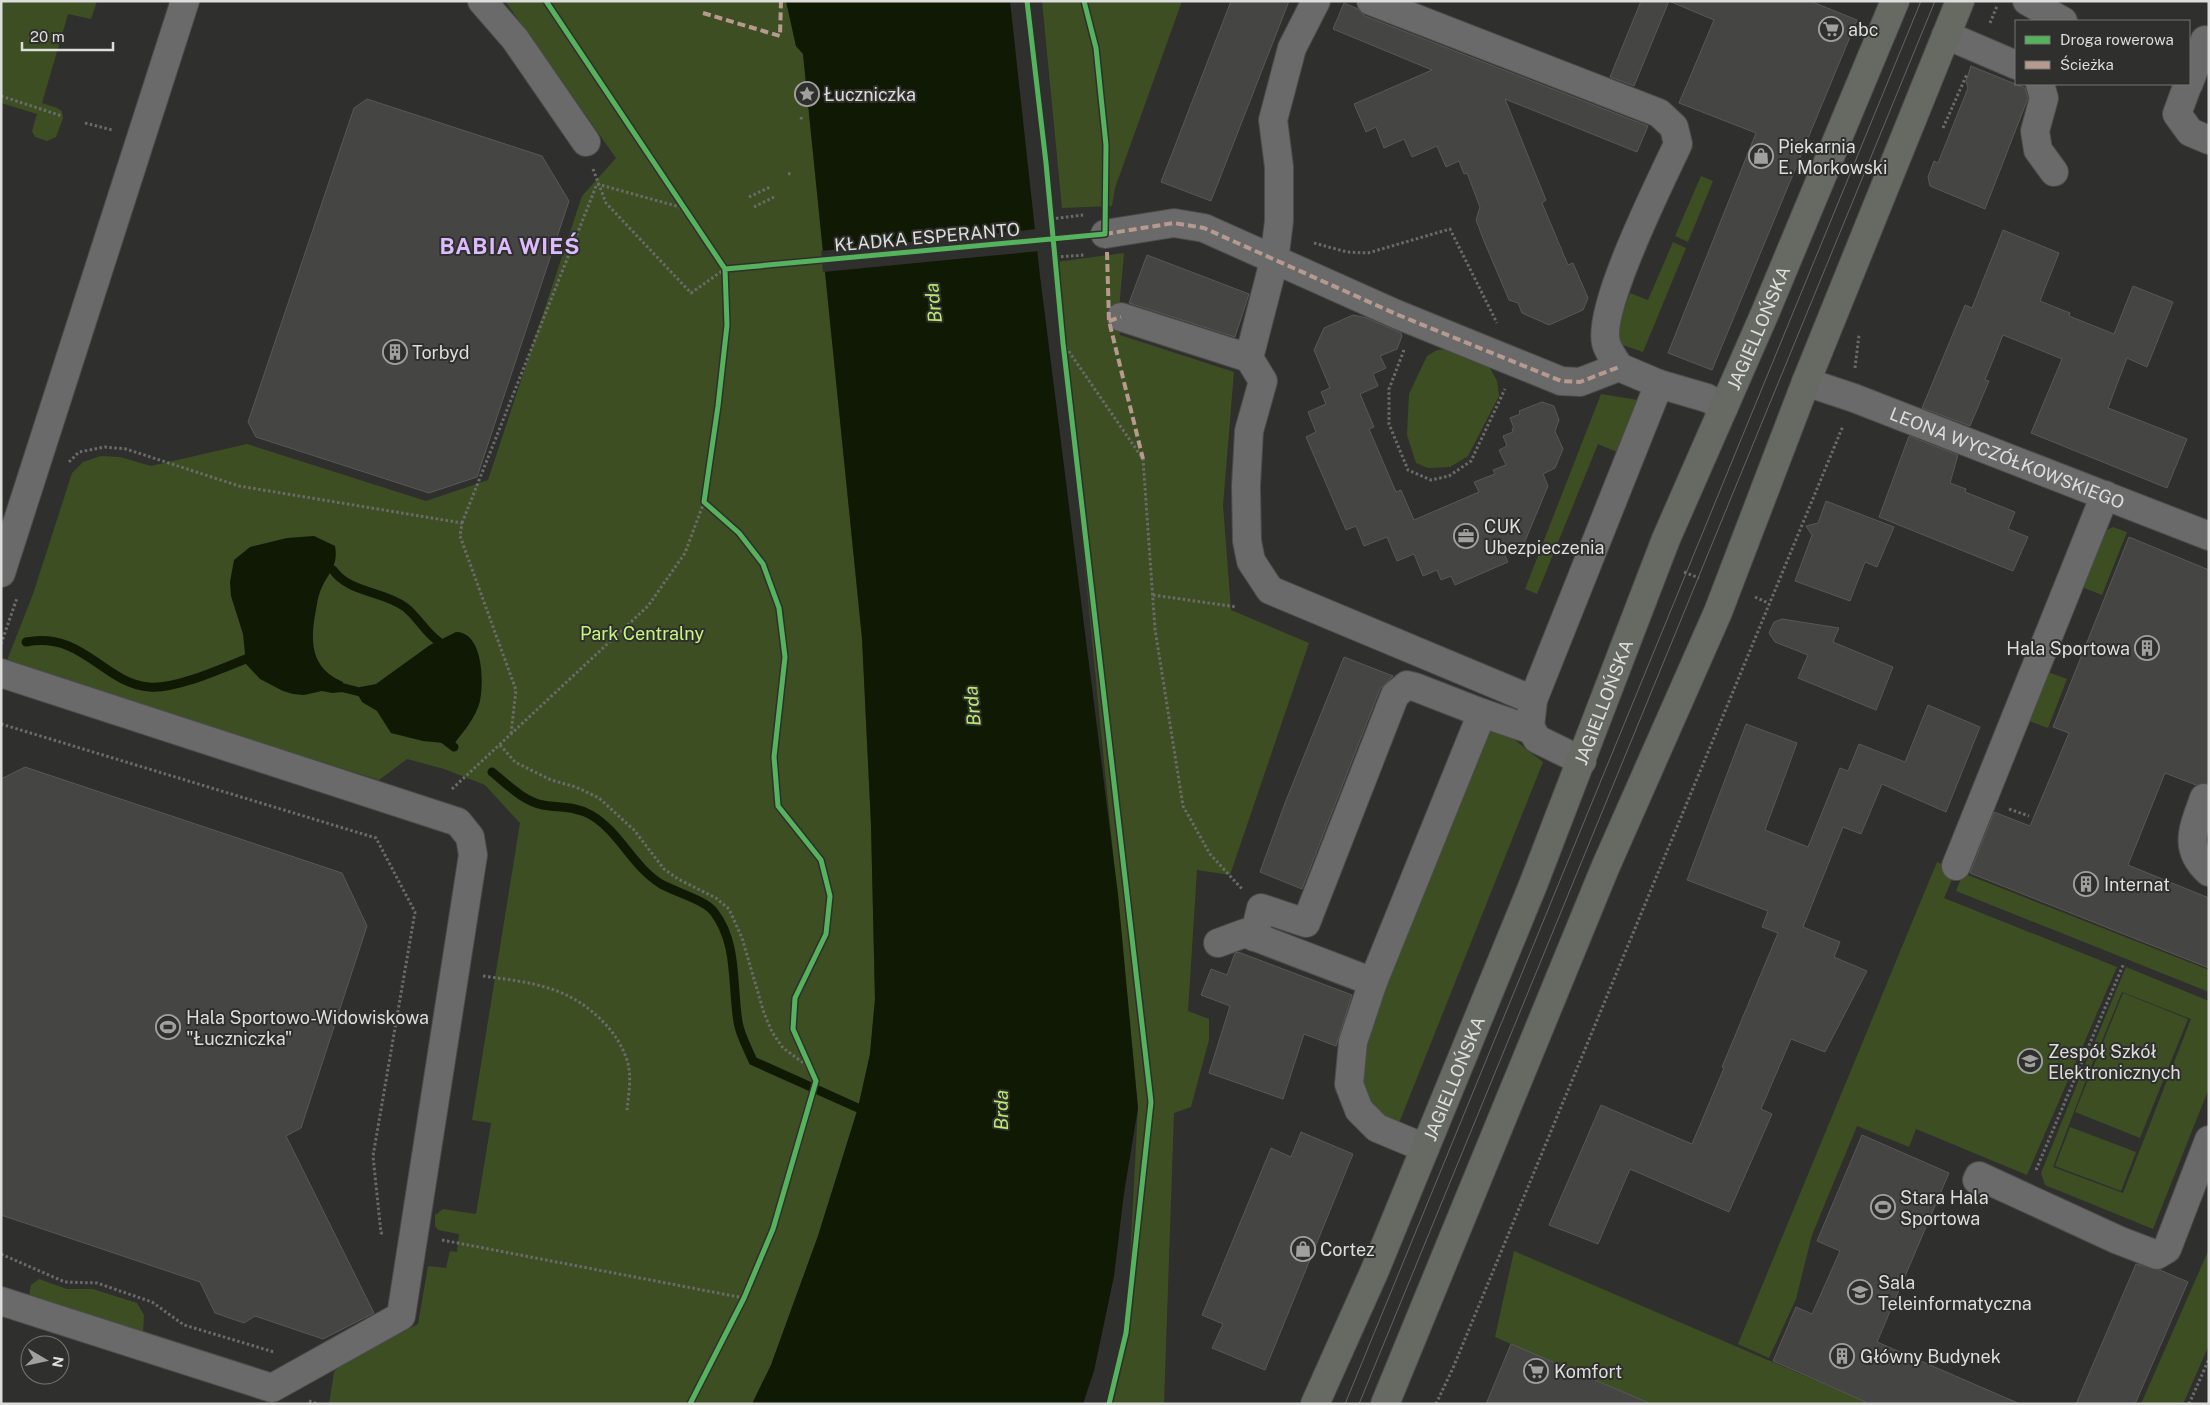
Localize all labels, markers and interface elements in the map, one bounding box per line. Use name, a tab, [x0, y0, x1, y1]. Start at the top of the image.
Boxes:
supermarket icon: abc	[1818, 16, 1844, 42]
place label: abc	[1848, 19, 1878, 40]
scale bar	[22, 20, 114, 52]
legend	[2015, 20, 2190, 85]
text: 20 m	[30, 28, 65, 45]
text: Droga rowerowa	[2060, 31, 2174, 48]
text: Ścieżka	[2060, 55, 2114, 73]
place icon: Łuczniczka	[794, 81, 820, 107]
place label: Łuczniczka	[824, 84, 916, 105]
place label: Piekarnia E. Morkowski	[1778, 136, 1887, 178]
shop icon: Piekarnia E. Morkowski	[1748, 143, 1774, 169]
street label: KŁADKA ESPERANTO	[833, 218, 1021, 256]
district label: BABIA WIEŚ	[440, 232, 580, 259]
street label: JAGIELLOŃSKA	[1722, 263, 1794, 393]
water label: Brda	[920, 282, 946, 324]
building icon: Torbyd	[382, 339, 408, 365]
place label: Torbyd	[412, 342, 469, 363]
street label: LEONA WYCZÓŁKOWSKIEGO	[1887, 402, 2128, 513]
place label: CUK Ubezpieczenia	[1484, 516, 1605, 558]
office icon: CUK Ubezpieczenia	[1453, 523, 1479, 549]
park label: Park Centralny	[580, 623, 704, 644]
building icon: Hala Sportowa	[2134, 635, 2160, 661]
street label: JAGIELLOŃSKA	[1570, 636, 1637, 768]
place label: Hala Sportowa	[2006, 638, 2130, 659]
water label: Brda	[959, 685, 985, 727]
building icon: Internat	[2073, 871, 2099, 897]
place label: Internat	[2104, 874, 2170, 895]
place label: Hala Sportowo-Widowiskowa "Łuczniczka"	[186, 1007, 429, 1049]
street label: JAGIELLOŃSKA	[1419, 1013, 1489, 1144]
sports icon: Hala Sportowo-Widowiskowa "Łuczniczka"	[155, 1014, 181, 1040]
place label: Zespół Szkół Elektronicznych	[2048, 1041, 2181, 1083]
school or university icon: Zespół Szkół Elektronicznych	[2017, 1048, 2043, 1074]
water label: Brda	[990, 1090, 1012, 1130]
place label: Stara Hala Sportowa	[1900, 1187, 1989, 1229]
sports icon: Stara Hala Sportowa	[1870, 1194, 1896, 1220]
shop icon: Cortez	[1290, 1236, 1316, 1262]
place label: Cortez	[1320, 1239, 1375, 1260]
place label: Sala Teleinformatyczna	[1878, 1272, 2032, 1314]
school or university icon: Sala Teleinformatyczna	[1847, 1279, 1873, 1305]
north arrow	[20, 1335, 70, 1385]
building icon: Główny Budynek	[1829, 1343, 1855, 1369]
place label: Główny Budynek	[1860, 1346, 2001, 1367]
text: N	[49, 1355, 67, 1369]
supermarket icon: Komfort	[1523, 1358, 1549, 1384]
place label: Komfort	[1554, 1361, 1622, 1382]

